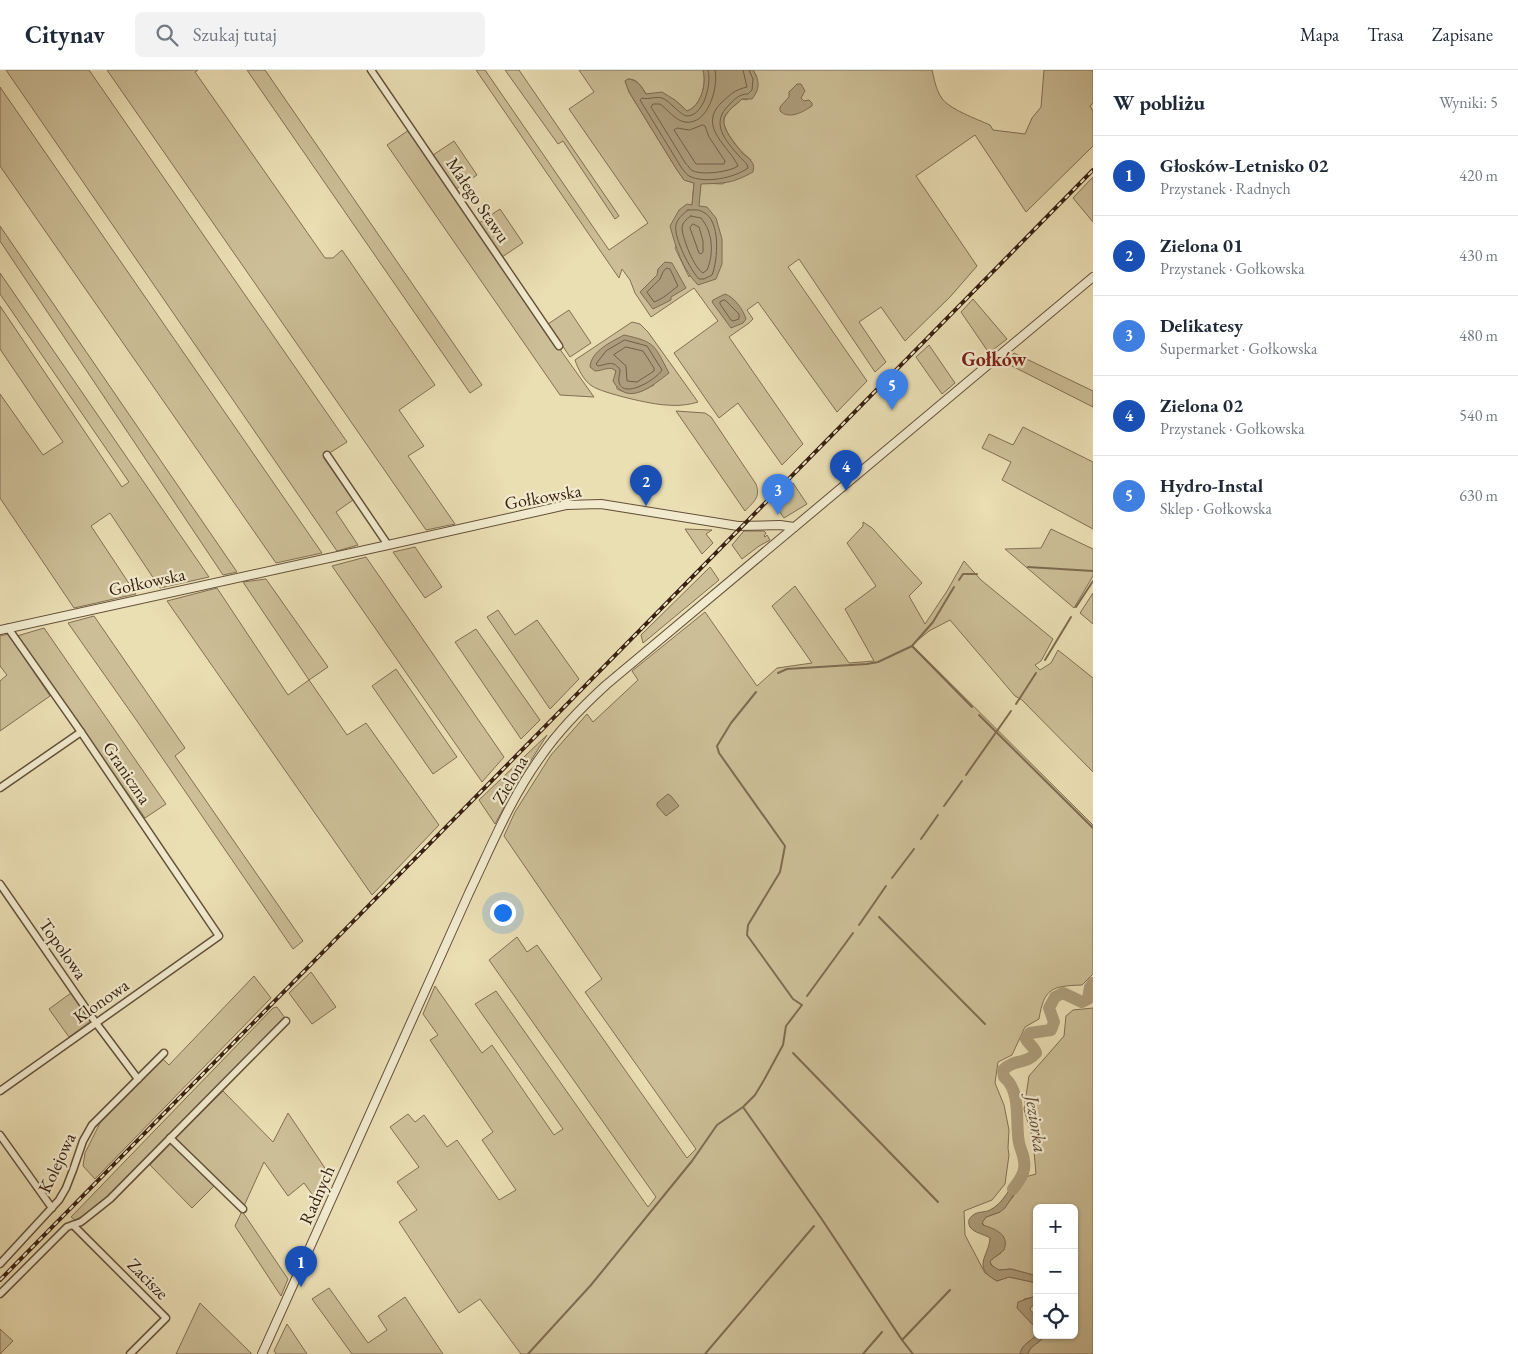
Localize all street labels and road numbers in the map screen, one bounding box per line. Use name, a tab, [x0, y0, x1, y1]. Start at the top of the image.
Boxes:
street label: Małego Stawu	[441, 153, 516, 247]
street label: Gołkowska	[503, 478, 584, 515]
street label: Gołkowska	[107, 562, 188, 601]
street label: Graniczna	[98, 737, 157, 809]
street label: Zielona	[487, 751, 533, 808]
street label: Topolowa	[34, 914, 93, 984]
street label: Klonowa	[68, 973, 134, 1028]
street label: Kolejowa	[33, 1128, 81, 1197]
street label: Radnych	[293, 1162, 340, 1228]
street label: Zacisze	[123, 1253, 174, 1304]

